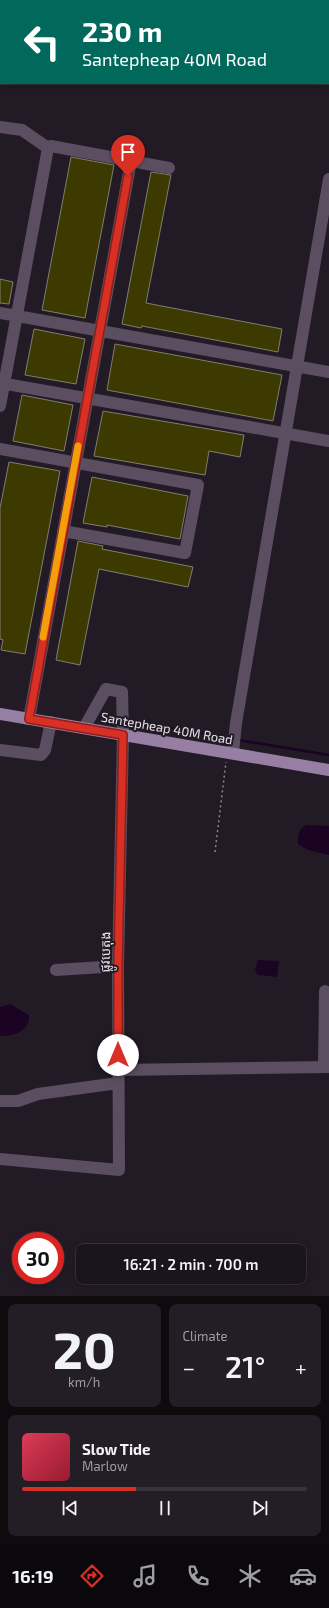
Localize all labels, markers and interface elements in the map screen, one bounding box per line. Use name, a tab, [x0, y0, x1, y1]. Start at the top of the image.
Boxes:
text: 230 m	[82, 14, 163, 48]
icon: left	[16, 16, 68, 68]
text: Santepheap 40M Road	[82, 48, 267, 70]
pin	[111, 135, 145, 176]
icon: arrive	[117, 141, 139, 163]
street label: Santepheap 40M Road	[100, 709, 234, 747]
street label: ផ្លូវបេតុង	[97, 931, 117, 973]
position arrow	[97, 1034, 139, 1076]
speed limit sign: 30	[12, 1232, 64, 1284]
text: 16:21 · 2 min · 700 m	[124, 1255, 258, 1273]
text: 20	[53, 1317, 116, 1379]
text: Climate	[183, 1328, 227, 1344]
text: 21°	[225, 1348, 265, 1384]
text: −	[183, 1354, 195, 1380]
text: +	[295, 1354, 307, 1380]
text: km/h	[68, 1374, 100, 1390]
text: Slow Tide	[82, 1440, 150, 1458]
text: Marlow	[82, 1458, 128, 1474]
icon: previous	[59, 1497, 81, 1519]
icon: pause	[154, 1497, 176, 1519]
icon: next	[249, 1497, 271, 1519]
icon: directions	[78, 1562, 106, 1590]
icon: music	[131, 1562, 159, 1590]
icon: phone	[184, 1562, 212, 1590]
icon: climate	[236, 1562, 264, 1590]
icon: car	[289, 1562, 317, 1590]
text: 16:19	[12, 1565, 54, 1587]

